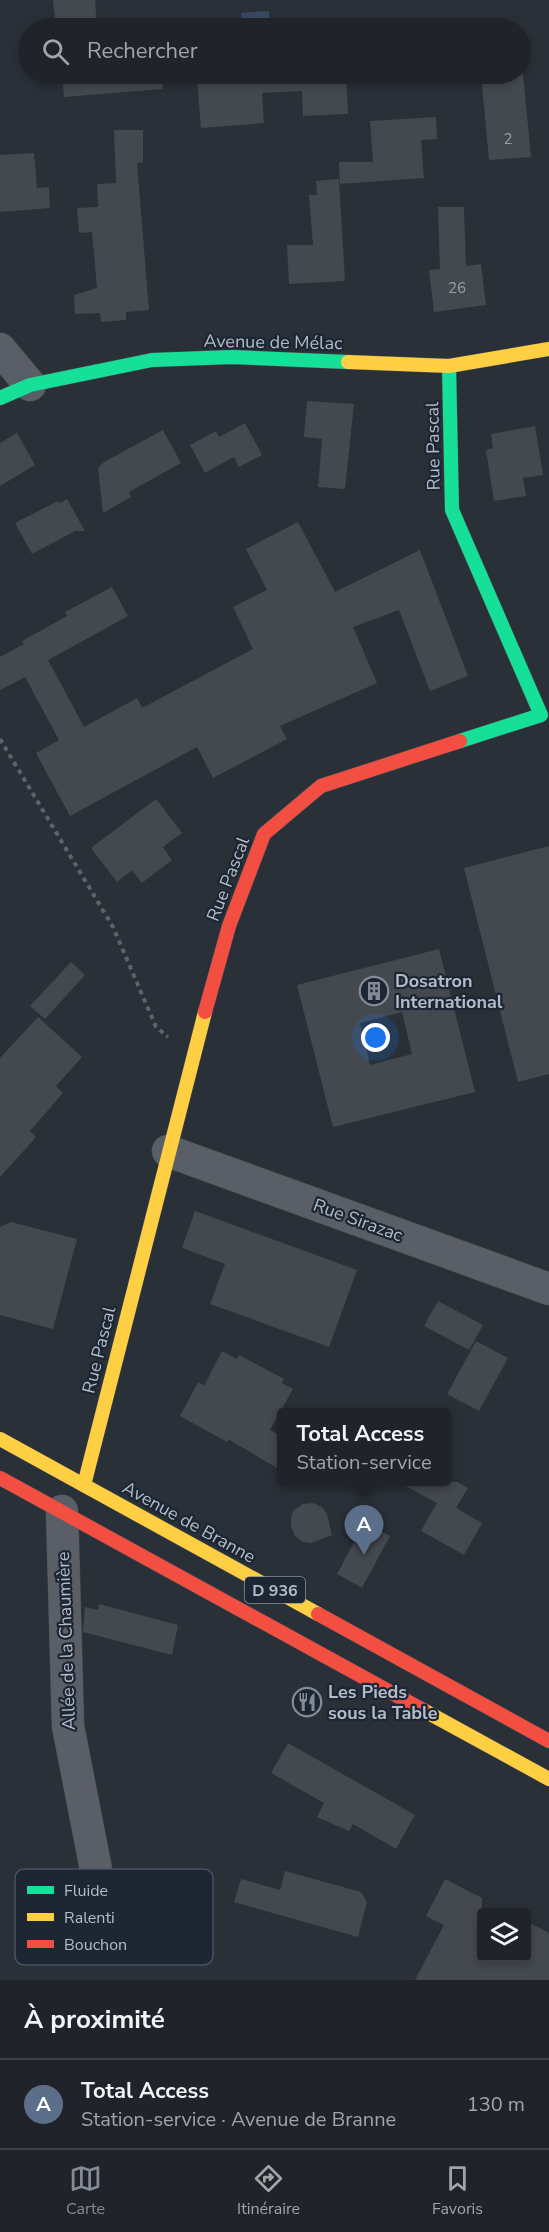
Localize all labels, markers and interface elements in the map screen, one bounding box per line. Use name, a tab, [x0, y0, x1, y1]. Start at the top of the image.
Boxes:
search box	[18, 18, 531, 84]
icon: search	[39, 35, 72, 68]
text: Rechercher	[87, 36, 198, 66]
house number: 2	[503, 129, 513, 149]
house number: 26	[448, 278, 466, 298]
street label: Avenue de Mélac	[203, 329, 343, 355]
street label: Rue Pascal	[420, 401, 446, 491]
street label: Rue Pascal	[201, 833, 255, 925]
place label: Dosatron International	[395, 969, 503, 1014]
building icon: Dosatron International	[358, 975, 390, 1007]
your location	[361, 1023, 390, 1052]
street label: Rue Sirazac	[310, 1193, 406, 1247]
street label: Rue Pascal	[77, 1303, 122, 1396]
popup	[277, 1408, 451, 1486]
text: Total Access	[296, 1419, 424, 1449]
text: Station-service	[296, 1449, 432, 1476]
street label: Avenue de Branne	[118, 1475, 260, 1569]
pin: A	[344, 1506, 384, 1555]
street label: Allée de la Chaumière	[51, 1551, 81, 1731]
road number: D 936	[245, 1577, 305, 1603]
place label: Les Pieds sous la Table	[328, 1680, 438, 1725]
restaurant icon: Les Pieds sous la Table	[291, 1686, 323, 1718]
legend	[15, 1869, 213, 1965]
text: Fluide	[64, 1880, 108, 1902]
text: Ralenti	[64, 1907, 115, 1929]
map controls	[477, 1908, 531, 1962]
button: layers	[477, 1908, 531, 1962]
text: Bouchon	[64, 1934, 127, 1956]
text: À proximité	[24, 2002, 165, 2037]
text: Total Access	[81, 2076, 209, 2106]
text: A	[36, 2091, 51, 2118]
text: 130 m	[467, 2091, 525, 2118]
text: Station-service · Avenue de Branne	[81, 2106, 396, 2133]
tab: Carte	[66, 2162, 105, 2220]
tab: Itinéraire	[237, 2162, 300, 2220]
tab: Favoris	[432, 2162, 483, 2220]

